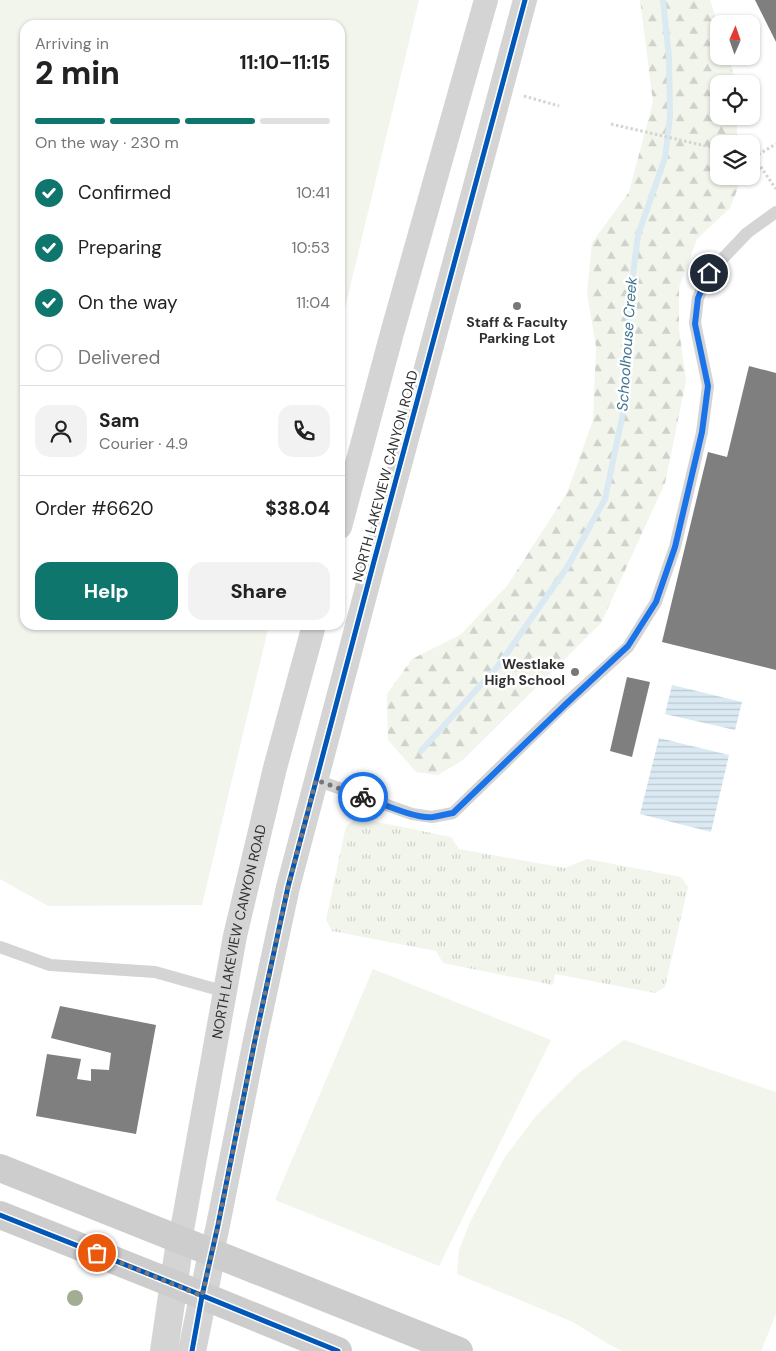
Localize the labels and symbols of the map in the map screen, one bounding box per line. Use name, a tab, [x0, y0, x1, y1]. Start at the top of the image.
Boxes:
north arrow	[710, 15, 760, 65]
pin	[688, 252, 730, 294]
water label: Schoolhouse Creek	[612, 276, 642, 412]
marker: Staff & Faculty Parking Lot	[511, 300, 523, 312]
place label: Staff & Faculty Parking Lot	[466, 313, 568, 347]
street label: NORTH LAKEVIEW CANYON ROAD	[348, 368, 422, 584]
place label: Westlake High School	[484, 655, 565, 689]
marker: Westlake High School	[569, 666, 581, 678]
courier	[338, 772, 388, 822]
street label: NORTH LAKEVIEW CANYON ROAD	[208, 823, 270, 1040]
pin	[76, 1232, 118, 1274]

